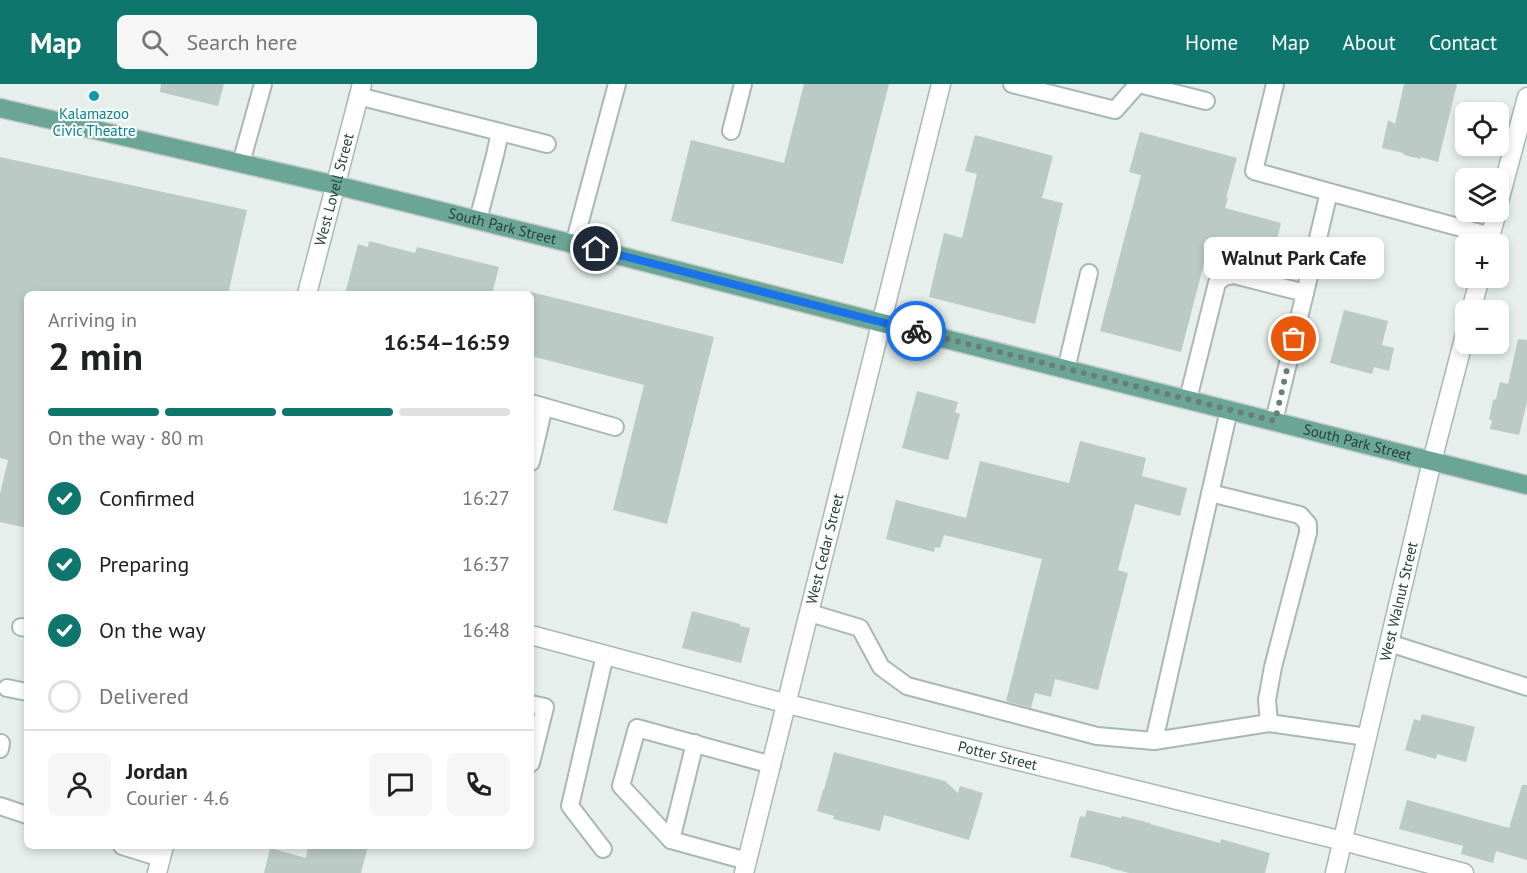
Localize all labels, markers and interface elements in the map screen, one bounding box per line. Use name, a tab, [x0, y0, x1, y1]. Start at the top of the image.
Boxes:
search box	[117, 15, 537, 69]
text: Map	[30, 24, 81, 61]
icon: search	[138, 26, 171, 59]
text: Search here	[186, 28, 297, 56]
text: Home	[1185, 29, 1238, 56]
text: Map	[1271, 29, 1310, 56]
text: About	[1343, 29, 1396, 56]
text: Contact	[1429, 29, 1497, 56]
marker: Kalamazoo Civic Theatre	[87, 89, 101, 103]
map controls	[1455, 102, 1509, 354]
button: locate	[1455, 102, 1509, 156]
place label: Kalamazoo Civic Theatre	[52, 104, 136, 140]
street label: West Lovell Street	[310, 131, 358, 248]
button: layers	[1455, 168, 1509, 222]
street label: South Park Street	[446, 203, 559, 248]
pin	[570, 223, 621, 274]
icon: home	[579, 232, 612, 265]
button: +	[1455, 234, 1509, 288]
callout: Walnut Park Cafe	[1204, 237, 1384, 279]
text: Walnut Park Cafe	[1222, 245, 1366, 271]
button: −	[1455, 300, 1509, 354]
courier	[886, 301, 946, 361]
text: Arriving in	[48, 307, 137, 333]
pin	[1268, 313, 1319, 364]
icon: bike	[900, 315, 933, 348]
icon: bag	[1277, 322, 1310, 355]
text: 16:54–16:59	[384, 328, 510, 356]
text: 2 min	[48, 330, 143, 381]
street label: South Park Street	[1301, 419, 1414, 465]
text: On the way · 80 m	[48, 425, 204, 451]
icon: check	[48, 482, 81, 515]
text: Confirmed	[99, 484, 195, 512]
text: 16:27	[462, 485, 510, 511]
street label: West Cedar Street	[801, 491, 847, 606]
street label: West Walnut Street	[1375, 540, 1422, 663]
icon: check	[48, 548, 81, 581]
text: Preparing	[99, 550, 189, 578]
text: 16:37	[462, 551, 510, 577]
icon: check	[48, 614, 81, 647]
text: On the way	[99, 616, 206, 644]
text: 16:48	[462, 617, 510, 643]
text: Delivered	[99, 682, 189, 710]
street label: Potter Street	[956, 736, 1039, 774]
button: person	[48, 753, 111, 816]
button: chat	[369, 753, 432, 816]
button: phone	[447, 753, 510, 816]
text: Jordan	[126, 757, 188, 785]
text: Courier · 4.6	[126, 785, 229, 811]

